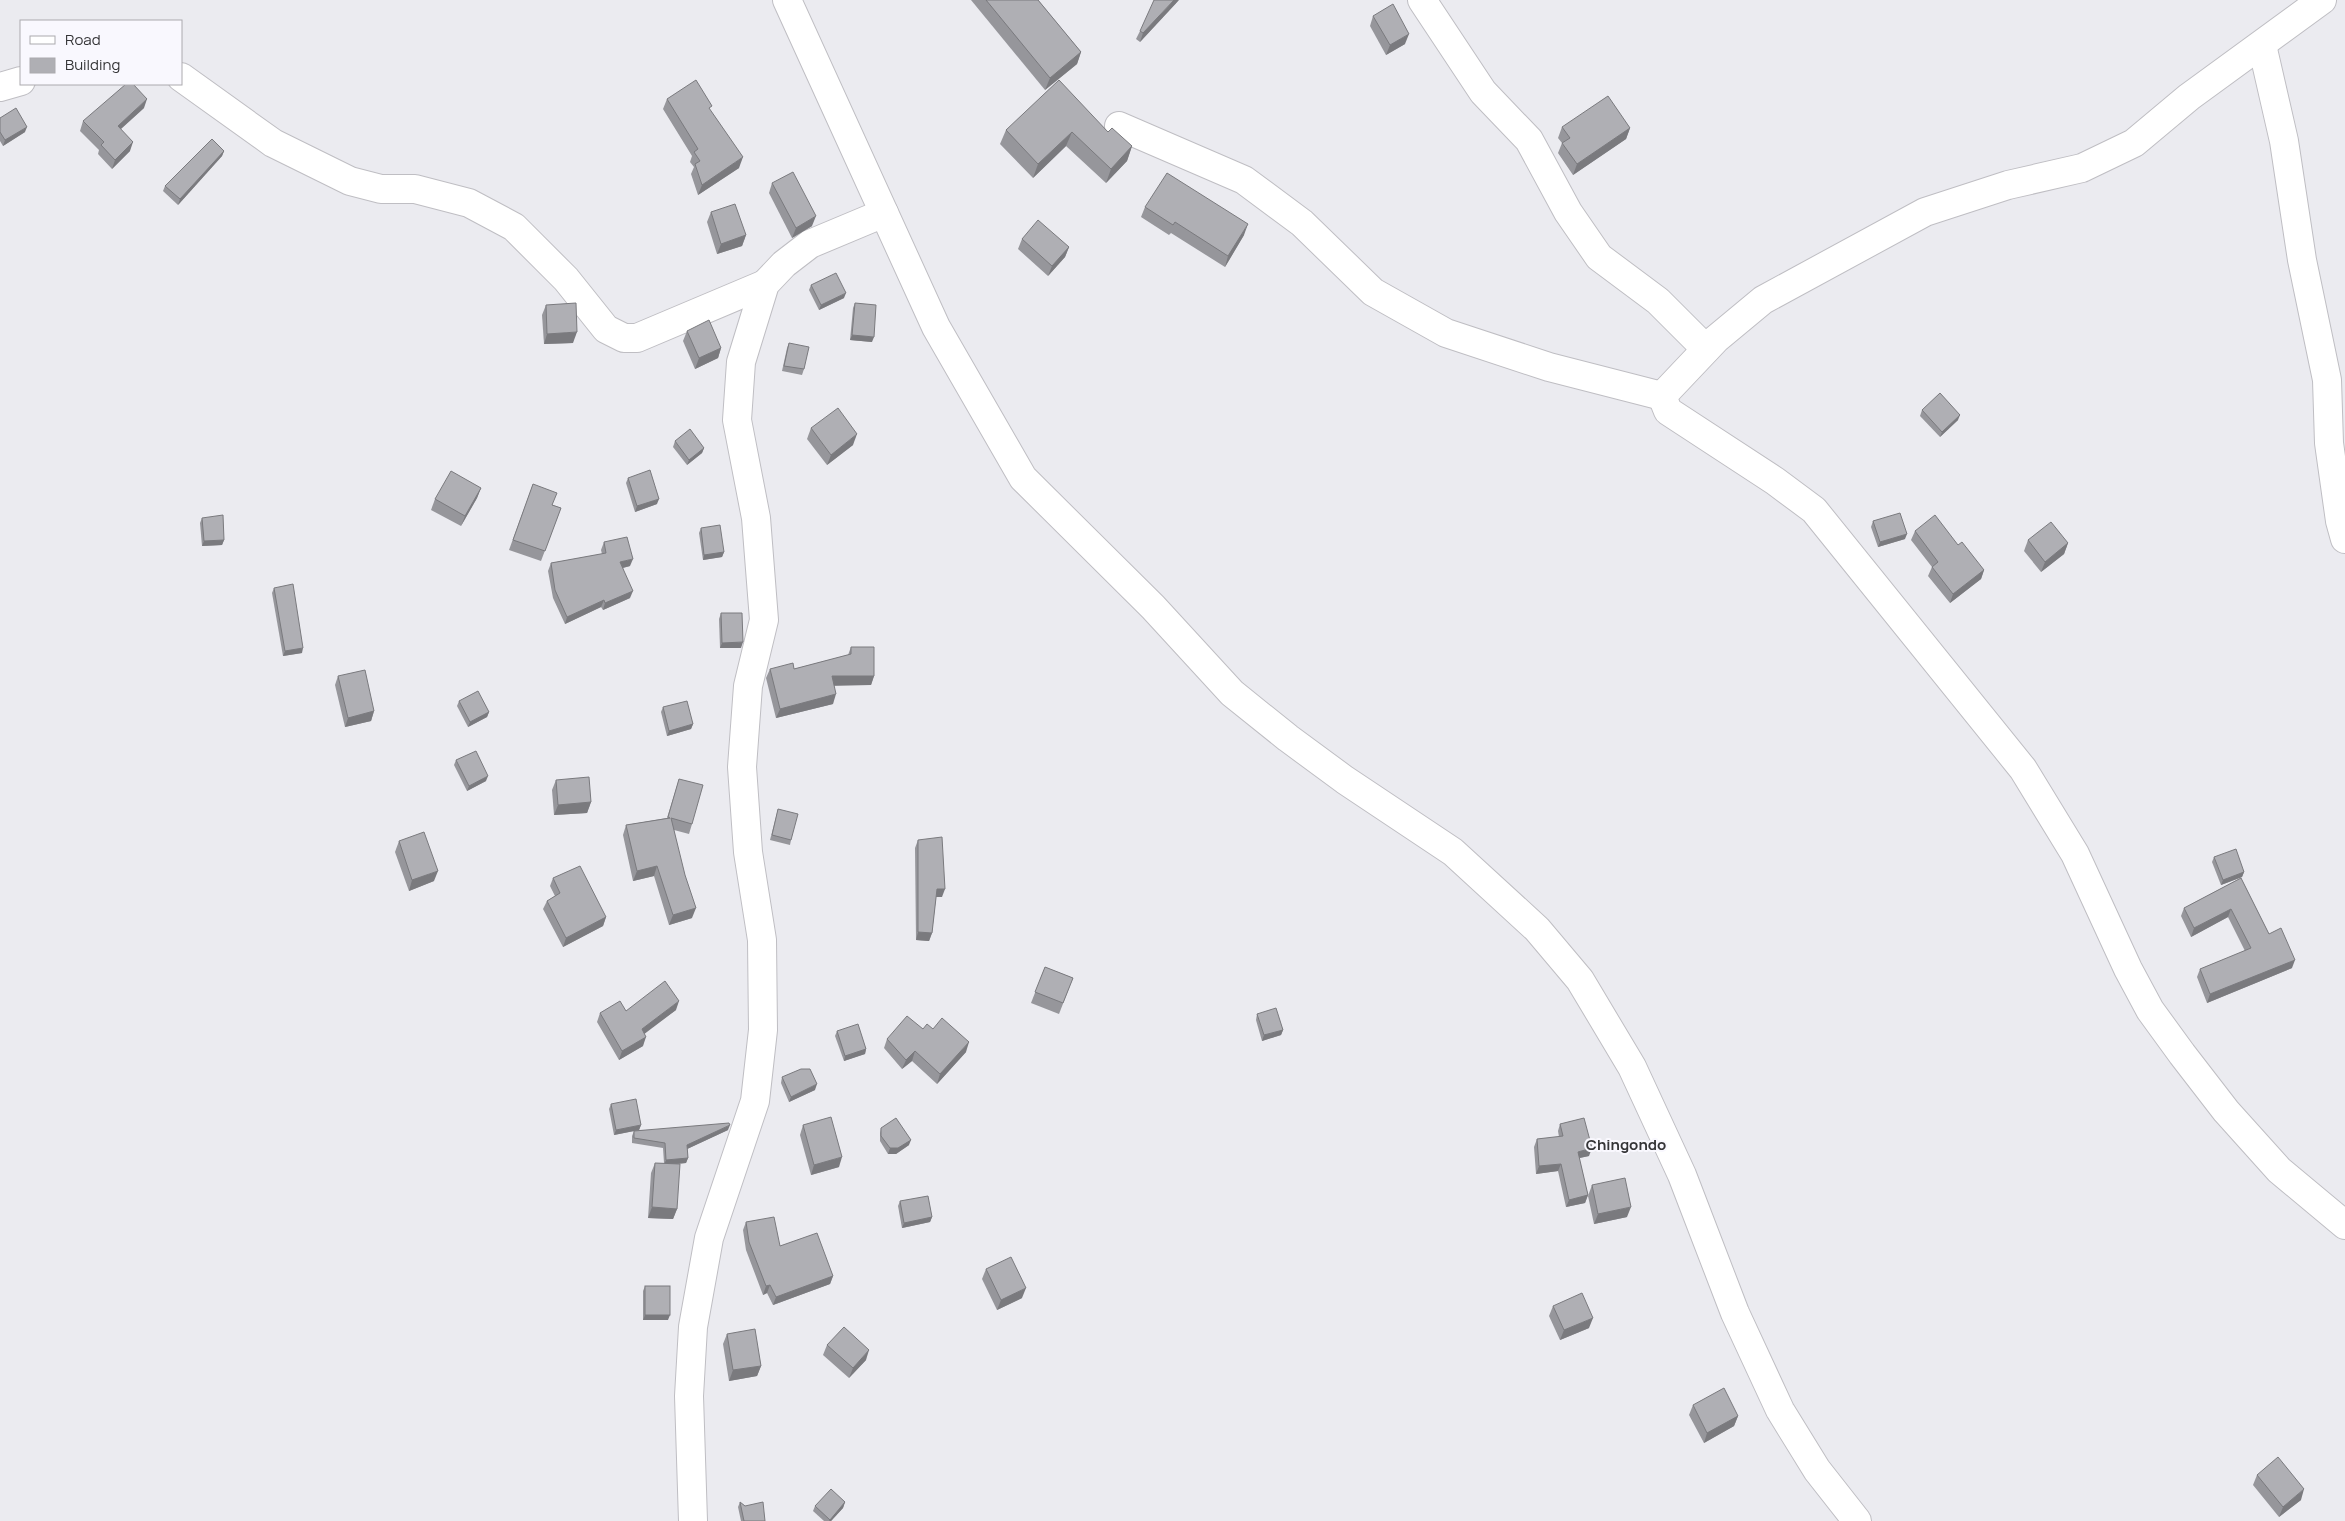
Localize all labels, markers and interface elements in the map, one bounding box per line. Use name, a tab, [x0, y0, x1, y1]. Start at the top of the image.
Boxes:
legend	[20, 20, 182, 85]
text: Road	[65, 29, 101, 50]
text: Building	[65, 54, 120, 75]
district label: Chingondo	[1586, 1134, 1666, 1155]

